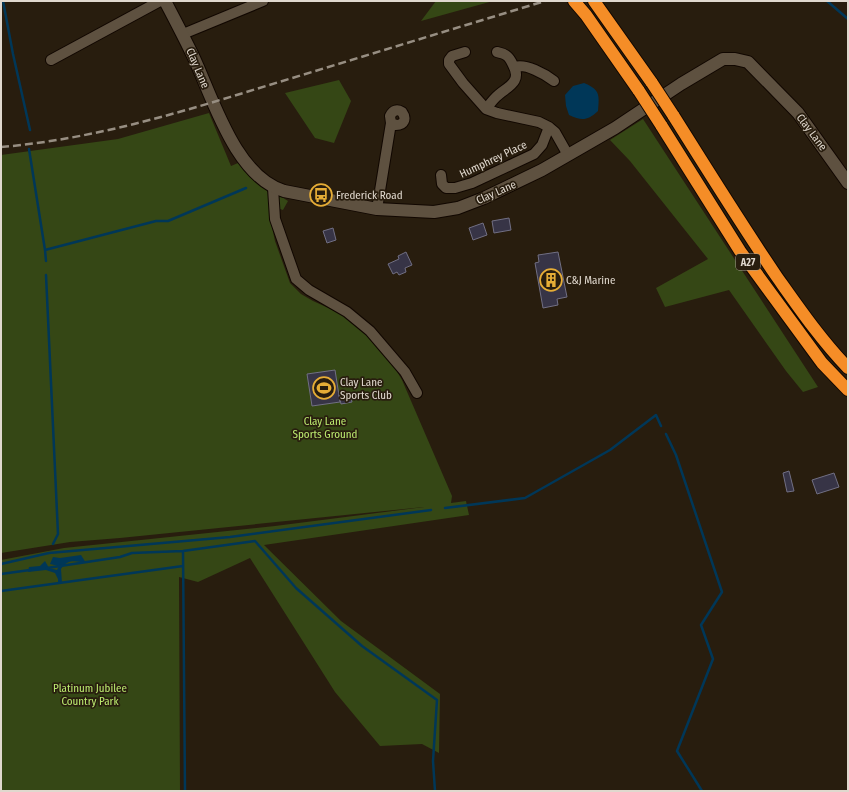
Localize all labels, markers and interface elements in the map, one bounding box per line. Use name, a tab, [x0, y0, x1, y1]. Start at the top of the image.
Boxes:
street label: Clay Lane	[183, 46, 212, 90]
street label: Clay Lane	[794, 111, 830, 153]
street label: Humphrey Place	[457, 138, 529, 181]
street label: Clay Lane	[474, 178, 518, 207]
bus stop icon: Frederick Road	[308, 182, 334, 208]
place label: Frederick Road	[336, 189, 403, 202]
road number: A27	[736, 254, 760, 270]
building icon: C&J Marine	[538, 267, 564, 293]
place label: C&J Marine	[566, 274, 615, 287]
sports icon: Clay Lane Sports Club	[311, 375, 337, 401]
place label: Clay Lane Sports Club	[340, 376, 392, 402]
park label: Clay Lane Sports Ground	[293, 415, 357, 441]
park label: Platinum Jubilee Country Park	[53, 682, 127, 708]

